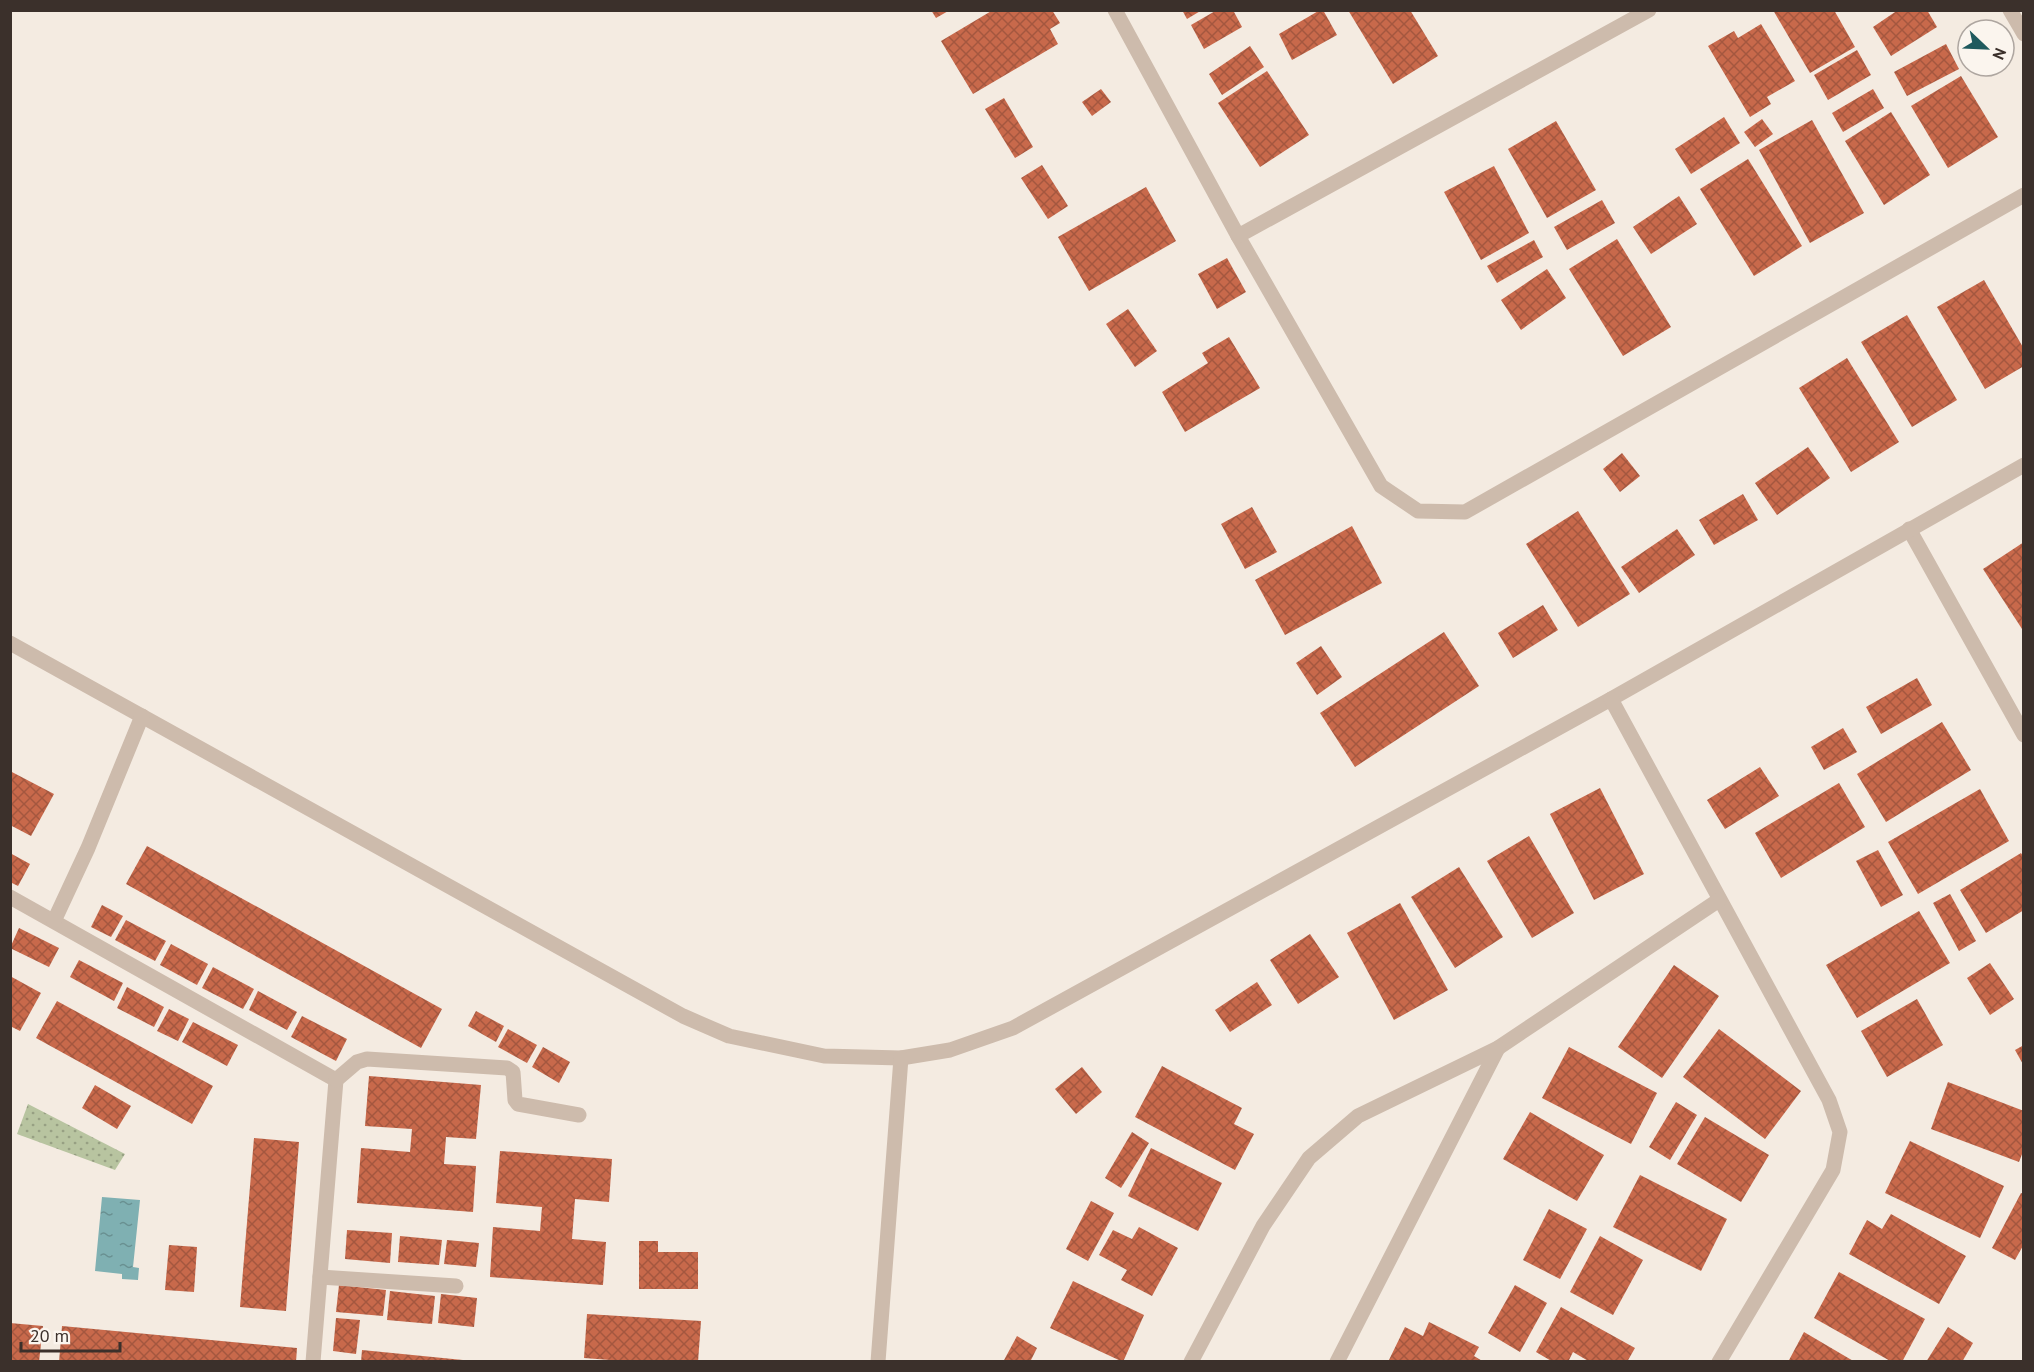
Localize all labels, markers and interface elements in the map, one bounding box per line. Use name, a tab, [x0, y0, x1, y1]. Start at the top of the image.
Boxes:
north arrow	[1956, 18, 2016, 78]
text: N	[1989, 45, 2011, 63]
scale bar	[21, 1315, 120, 1353]
text: 20 m	[30, 1324, 69, 1347]

